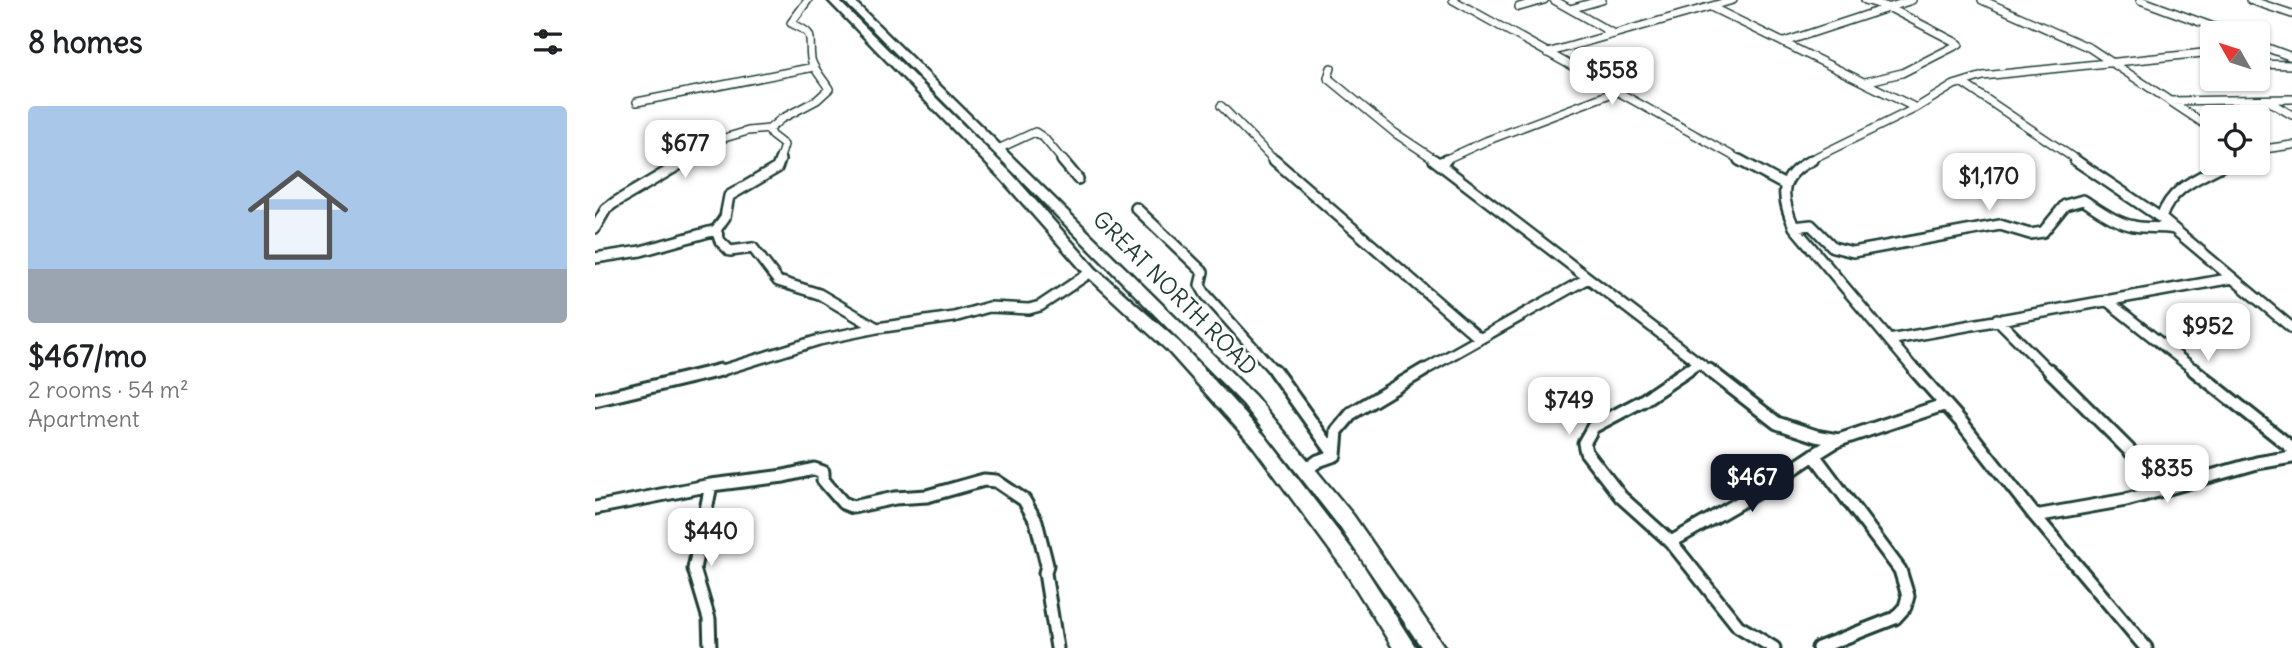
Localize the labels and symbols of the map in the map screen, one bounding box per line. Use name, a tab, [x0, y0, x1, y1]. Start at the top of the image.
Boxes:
north arrow	[2200, 21, 2270, 91]
pin: $558	[1571, 48, 1653, 107]
pin: $677	[644, 120, 726, 180]
pin: $1,170	[1932, 154, 2046, 213]
street label: GREAT NORTH ROAD	[1087, 204, 1264, 381]
pin: $952	[2167, 304, 2249, 363]
pin: $749	[1528, 378, 1610, 437]
pin: $835	[2126, 446, 2208, 505]
pin: $467	[1711, 454, 1793, 514]
pin: $440	[670, 508, 752, 568]

